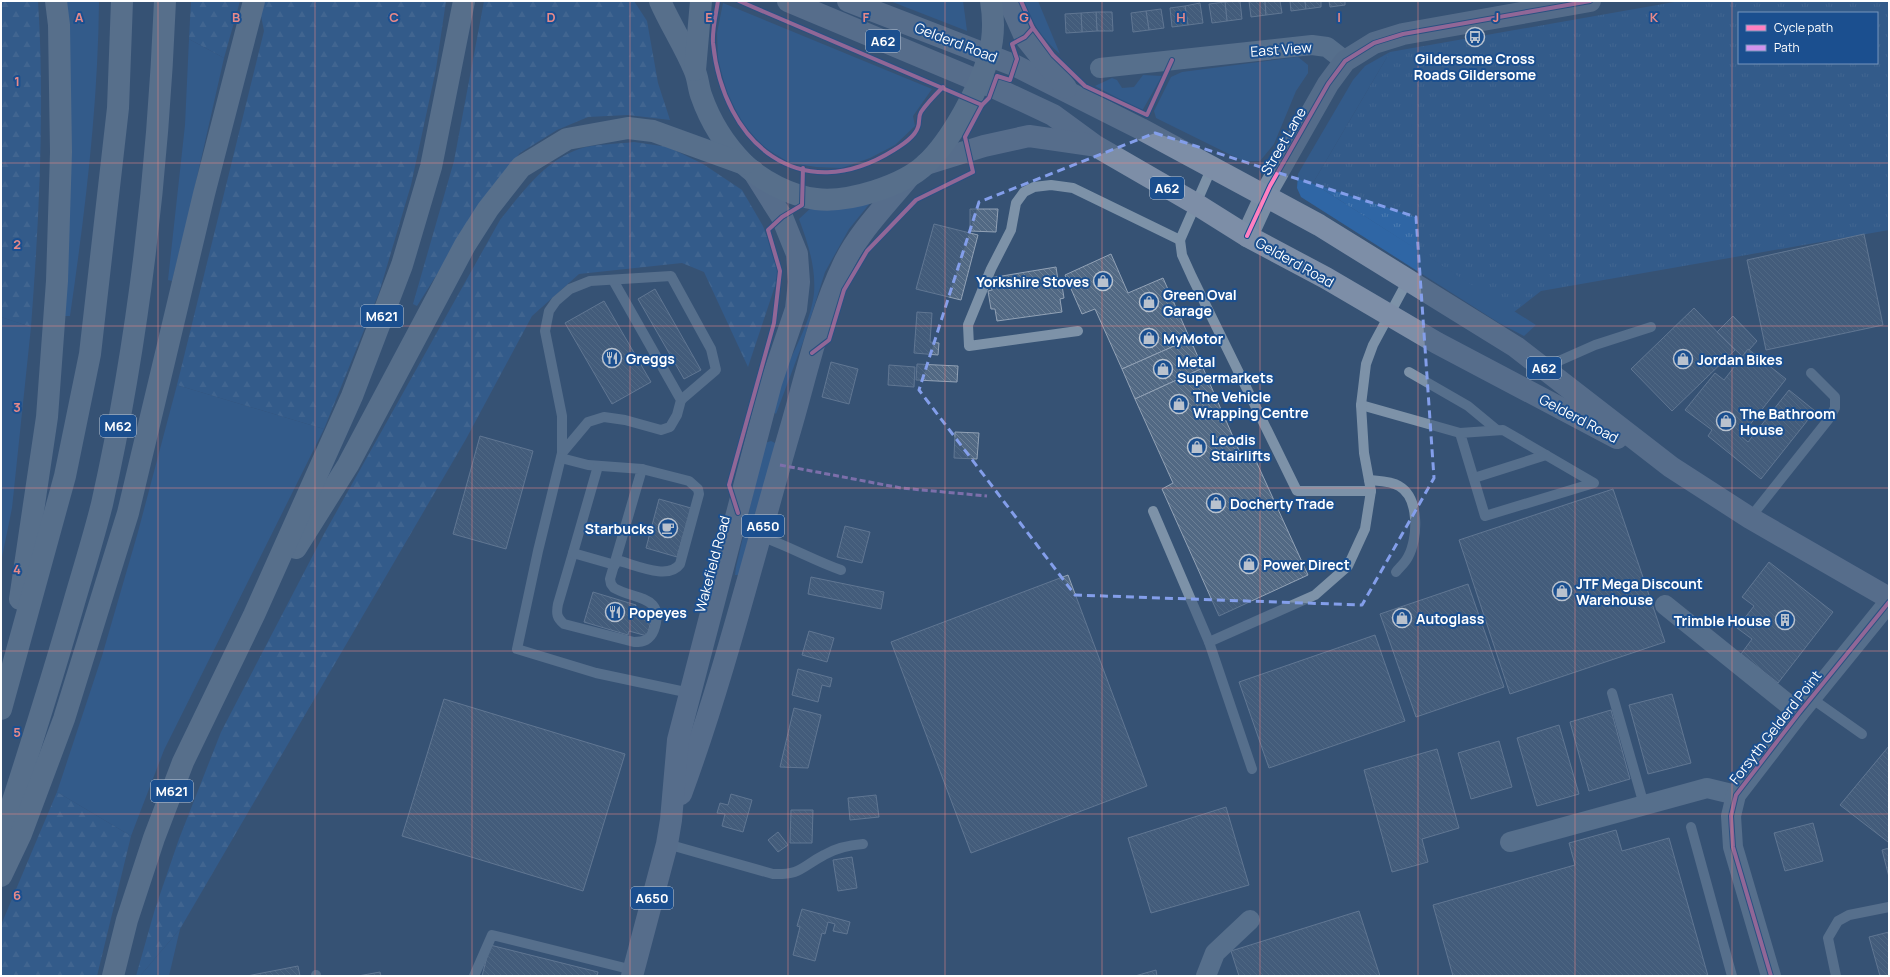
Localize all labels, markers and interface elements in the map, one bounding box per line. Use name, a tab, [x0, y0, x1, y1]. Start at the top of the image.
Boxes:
text: A	[75, 8, 84, 26]
text: B	[232, 8, 240, 26]
text: C	[389, 8, 399, 26]
text: D	[546, 8, 556, 26]
text: E	[705, 8, 713, 26]
text: F	[863, 8, 870, 26]
text: G	[1019, 8, 1029, 26]
text: H	[1176, 8, 1186, 26]
text: I	[1337, 8, 1341, 26]
text: J	[1493, 8, 1499, 26]
text: K	[1650, 8, 1659, 26]
legend	[1738, 12, 1878, 64]
street label: Gelderd Road	[912, 18, 1000, 66]
text: Cycle path	[1774, 19, 1833, 36]
bus stop icon: Gildersome Cross Roads Gildersome	[1464, 26, 1486, 48]
road number: A62	[866, 30, 900, 52]
street label: East View	[1250, 37, 1313, 61]
text: Path	[1774, 39, 1800, 56]
place label: Gildersome Cross Roads Gildersome	[1414, 49, 1536, 84]
text: 1	[14, 72, 20, 90]
street label: Street Lane	[1256, 104, 1310, 178]
road number: A62	[1150, 177, 1184, 199]
street label: Gelderd Road	[1252, 233, 1338, 291]
text: 2	[13, 235, 21, 253]
shop icon: Yorkshire Stoves	[1092, 270, 1114, 292]
place label: Yorkshire Stoves	[976, 272, 1089, 291]
place label: Green Oval Garage	[1163, 285, 1237, 320]
shop icon: Green Oval Garage	[1138, 291, 1160, 313]
road number: M621	[361, 305, 403, 327]
shop icon: MyMotor	[1138, 327, 1160, 349]
place label: MyMotor	[1163, 329, 1224, 348]
restaurant icon: Greggs	[601, 347, 623, 369]
shop icon: Jordan Bikes	[1672, 348, 1694, 370]
place label: Greggs	[626, 349, 675, 368]
place label: Jordan Bikes	[1697, 350, 1783, 369]
place label: Metal Supermarkets	[1177, 352, 1274, 387]
road number: A62	[1527, 357, 1561, 379]
shop icon: Metal Supermarkets	[1152, 358, 1174, 380]
place label: The Vehicle Wrapping Centre	[1193, 387, 1309, 422]
street label: Gelderd Road	[1536, 389, 1622, 447]
shop icon: The Vehicle Wrapping Centre	[1168, 393, 1190, 415]
text: 3	[13, 398, 21, 416]
place label: The Bathroom House	[1740, 404, 1836, 439]
shop icon: The Bathroom House	[1715, 410, 1737, 432]
road number: M62	[100, 415, 136, 437]
place label: Leodis Stairlifts	[1211, 430, 1271, 465]
shop icon: Leodis Stairlifts	[1186, 436, 1208, 458]
shop icon: Docherty Trade	[1205, 492, 1227, 514]
place label: Docherty Trade	[1230, 494, 1334, 513]
street label: Wakefield Road	[690, 514, 734, 614]
road number: A650	[742, 515, 784, 537]
cafe icon: Starbucks	[657, 517, 679, 539]
place label: Starbucks	[585, 519, 654, 538]
shop icon: Power Direct	[1238, 553, 1260, 575]
place label: Power Direct	[1263, 555, 1350, 574]
text: 4	[13, 560, 21, 578]
place label: JTF Mega Discount Warehouse	[1576, 574, 1703, 609]
shop icon: JTF Mega Discount Warehouse	[1551, 580, 1573, 602]
restaurant icon: Popeyes	[604, 601, 626, 623]
place label: Popeyes	[629, 603, 687, 622]
shop icon: Autoglass	[1391, 607, 1413, 629]
place label: Autoglass	[1416, 609, 1485, 628]
building icon: Trimble House	[1774, 609, 1796, 631]
place label: Trimble House	[1674, 611, 1771, 630]
street label: Forsyth Gelderd Point	[1725, 666, 1826, 788]
text: 5	[13, 723, 21, 741]
road number: M621	[151, 780, 193, 802]
text: 6	[13, 886, 21, 904]
road number: A650	[631, 887, 673, 909]

